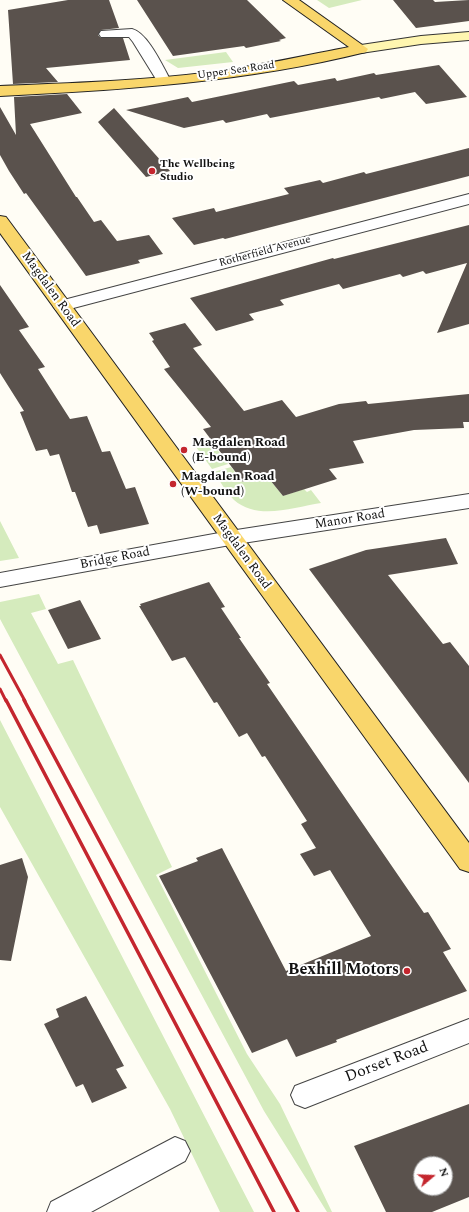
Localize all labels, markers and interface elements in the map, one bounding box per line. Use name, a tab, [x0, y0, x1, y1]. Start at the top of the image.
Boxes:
street label: Upper Sea Road	[196, 59, 276, 83]
place label: The Wellbeing Studio	[160, 158, 235, 184]
marker: The Wellbeing Studio	[147, 166, 157, 176]
street label: Rotherfield Avenue	[218, 233, 312, 271]
street label: Magdalen Road	[17, 249, 83, 331]
place label: Magdalen Road (E-bound)	[192, 435, 286, 466]
marker: Magdalen Road (E-bound)	[179, 445, 189, 455]
place label: Magdalen Road (W-bound)	[181, 469, 275, 500]
marker: Magdalen Road (W-bound)	[168, 479, 178, 489]
street label: Manor Road	[314, 507, 386, 533]
street label: Magdalen Road	[208, 511, 274, 593]
street label: Bridge Road	[79, 545, 151, 573]
place label: Bexhill Motors	[288, 961, 399, 981]
marker: Bexhill Motors	[402, 966, 412, 976]
street label: Dorset Road	[343, 1038, 431, 1088]
north arrow	[413, 1156, 453, 1196]
text: N	[434, 1165, 453, 1179]

